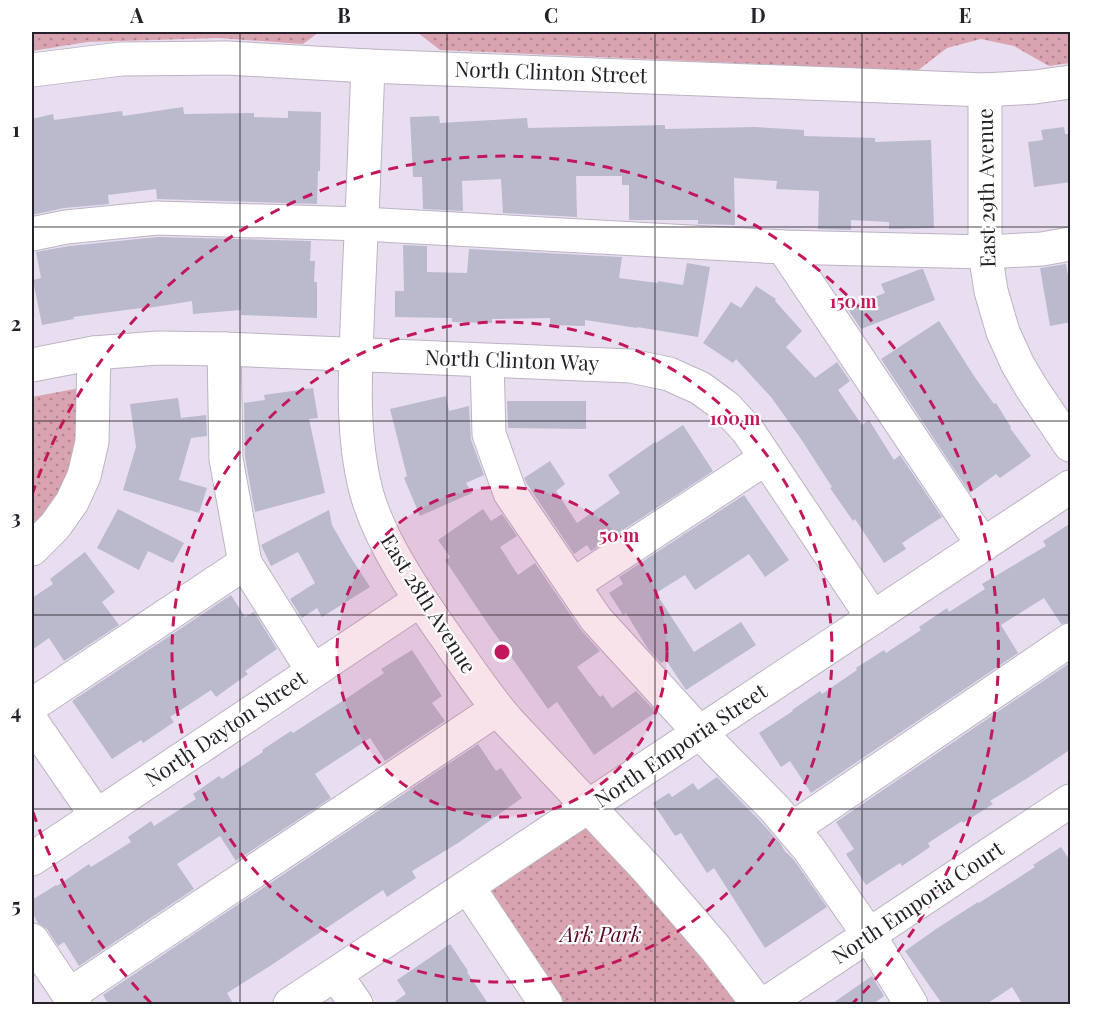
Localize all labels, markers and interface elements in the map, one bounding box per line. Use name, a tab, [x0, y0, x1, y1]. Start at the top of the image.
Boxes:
text: A	[129, 1, 144, 28]
text: B	[337, 1, 351, 28]
text: C	[544, 1, 558, 28]
text: D	[750, 1, 766, 28]
text: E	[959, 1, 971, 28]
street label: North Clinton Street	[454, 54, 648, 88]
street label: East 29th Avenue	[970, 108, 1000, 268]
text: 1	[12, 115, 20, 142]
text: 150 m	[829, 289, 877, 313]
text: 2	[11, 309, 21, 336]
street label: North Clinton Way	[424, 342, 600, 376]
text: 100 m	[710, 406, 761, 430]
text: 3	[11, 503, 21, 530]
text: 50 m	[599, 523, 640, 547]
street label: East 28th Avenue	[376, 528, 484, 678]
centre of rings	[492, 642, 512, 662]
street label: North Dayton Street	[139, 662, 312, 792]
street label: North Emporia Street	[588, 676, 772, 813]
text: 4	[11, 697, 21, 724]
street label: North Emporia Court	[826, 833, 1009, 969]
text: 5	[11, 891, 21, 918]
park label: Ark Park	[558, 919, 642, 947]

